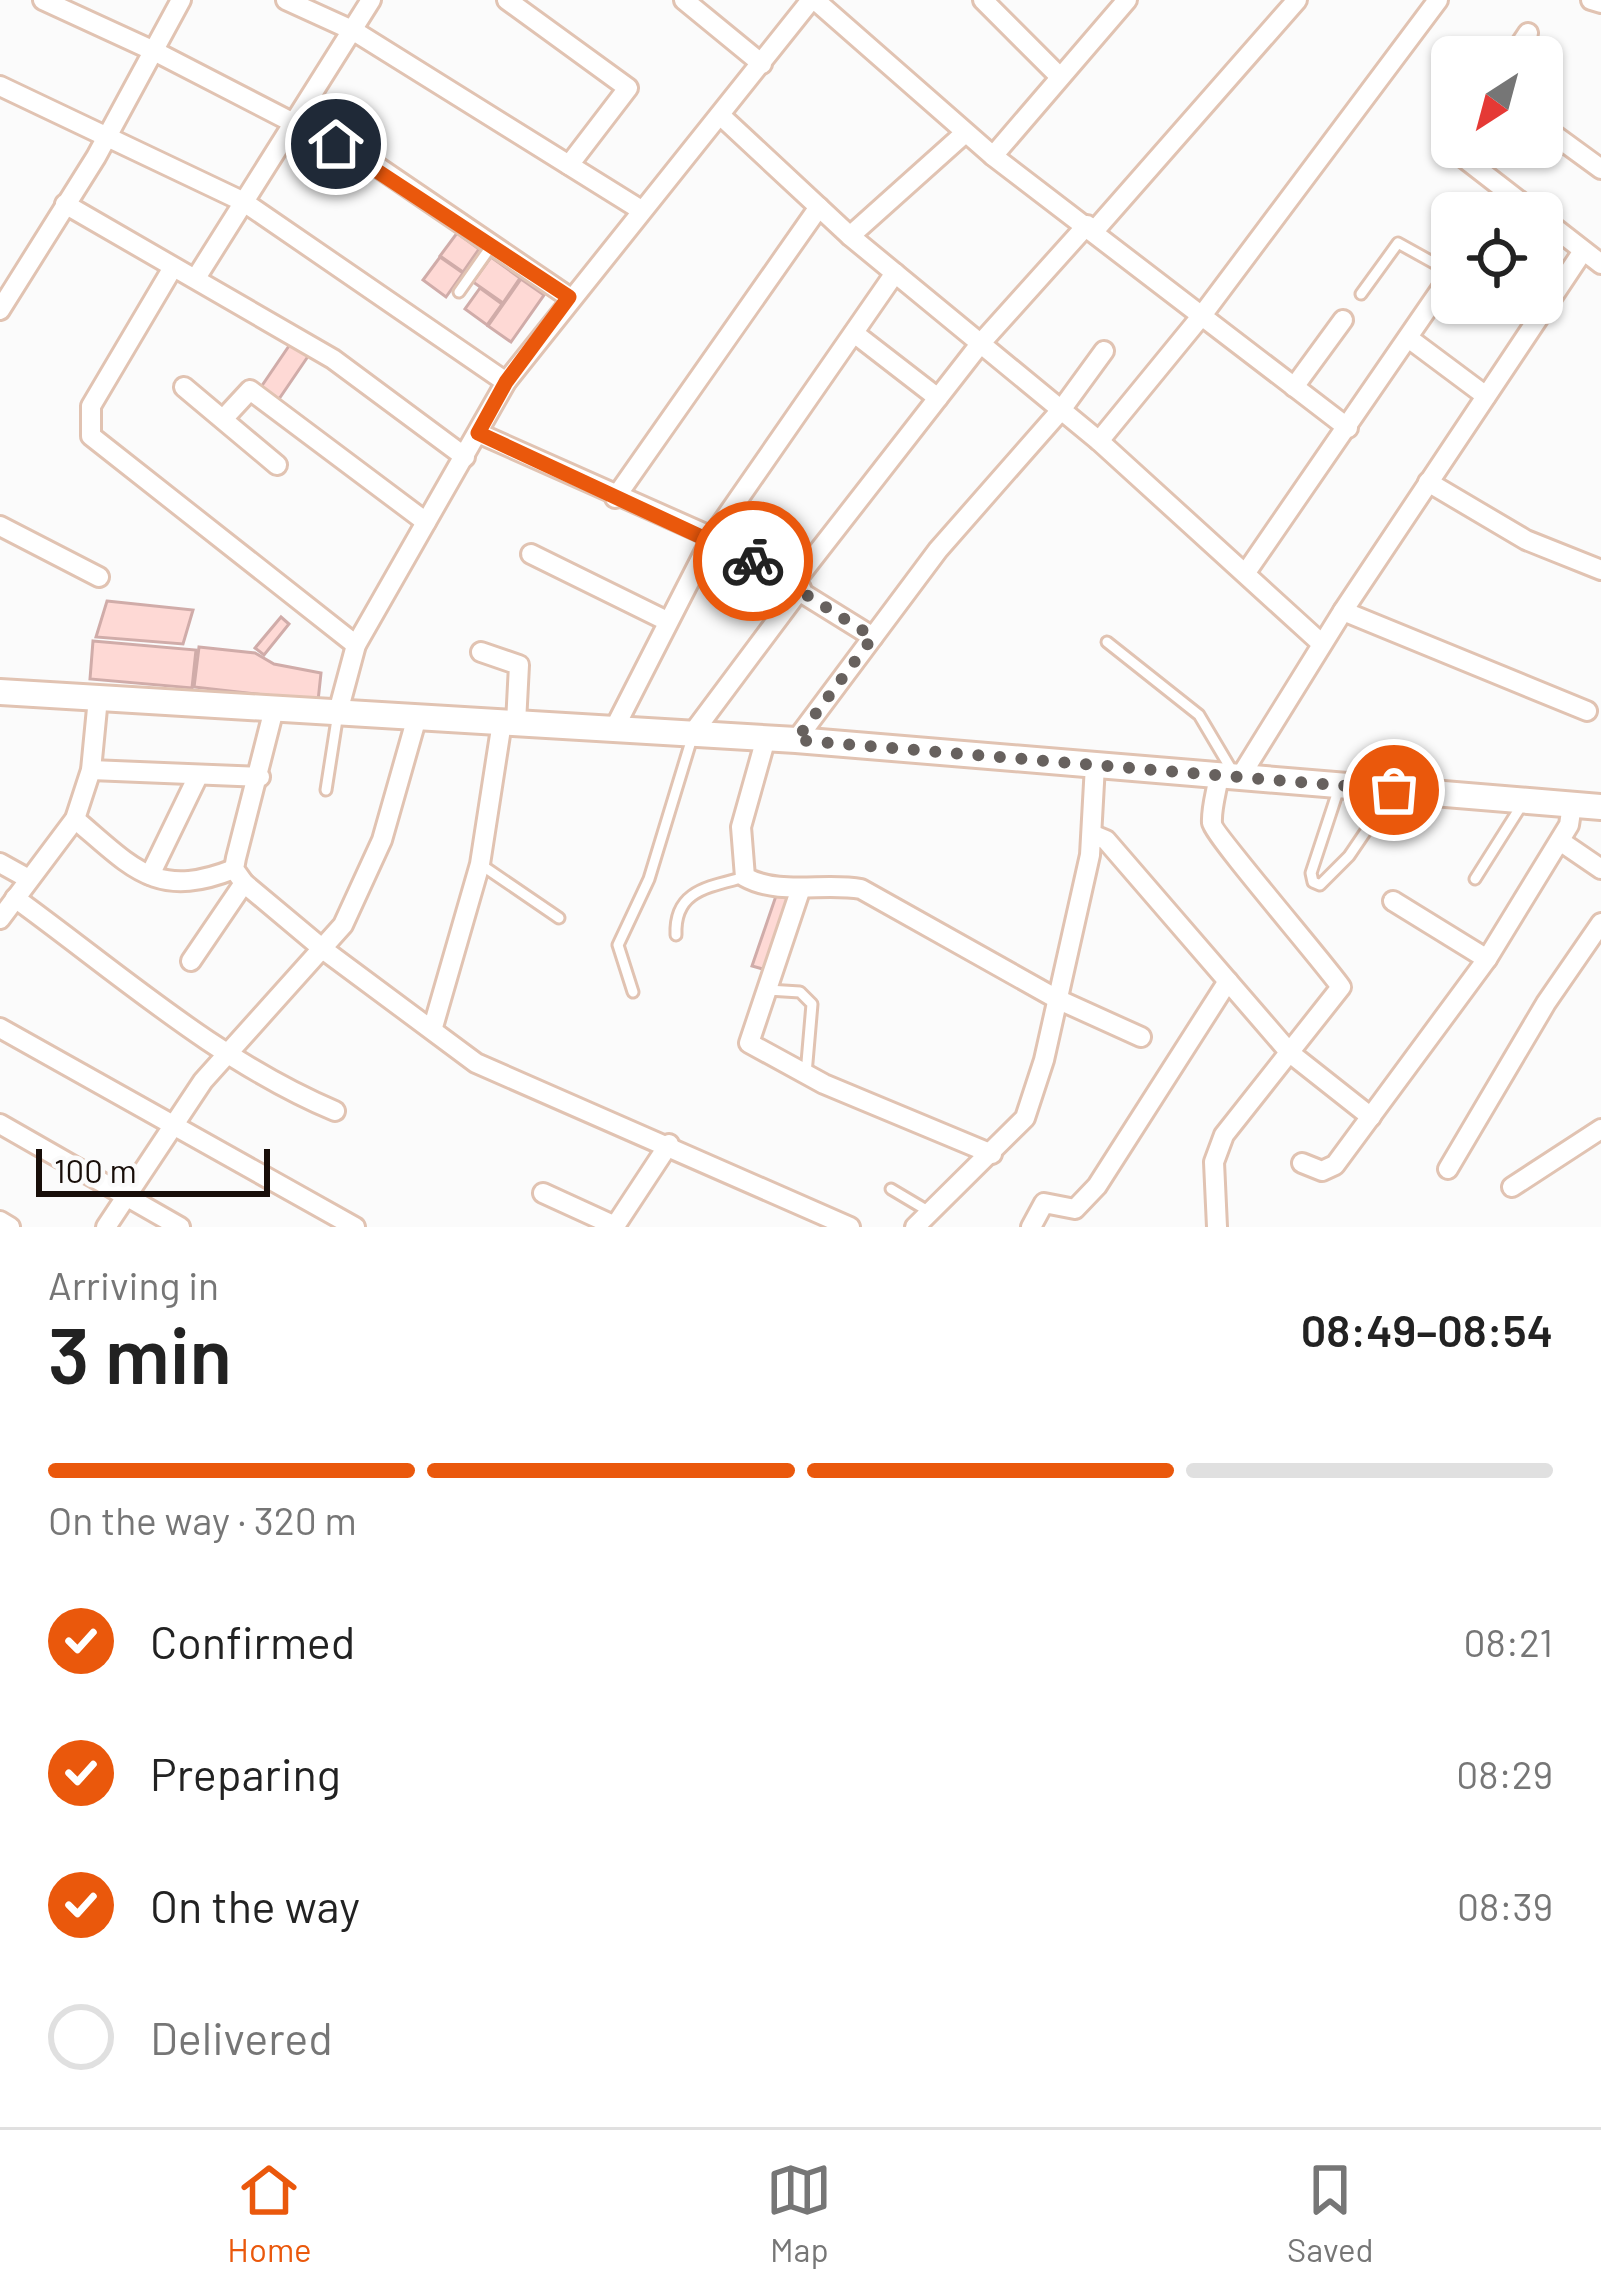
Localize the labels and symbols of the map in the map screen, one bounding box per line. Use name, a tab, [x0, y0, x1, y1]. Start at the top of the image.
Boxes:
north arrow	[1431, 36, 1563, 168]
pin	[285, 93, 387, 195]
courier	[693, 501, 813, 621]
pin	[1343, 739, 1445, 841]
scale bar	[36, 1143, 270, 1196]

